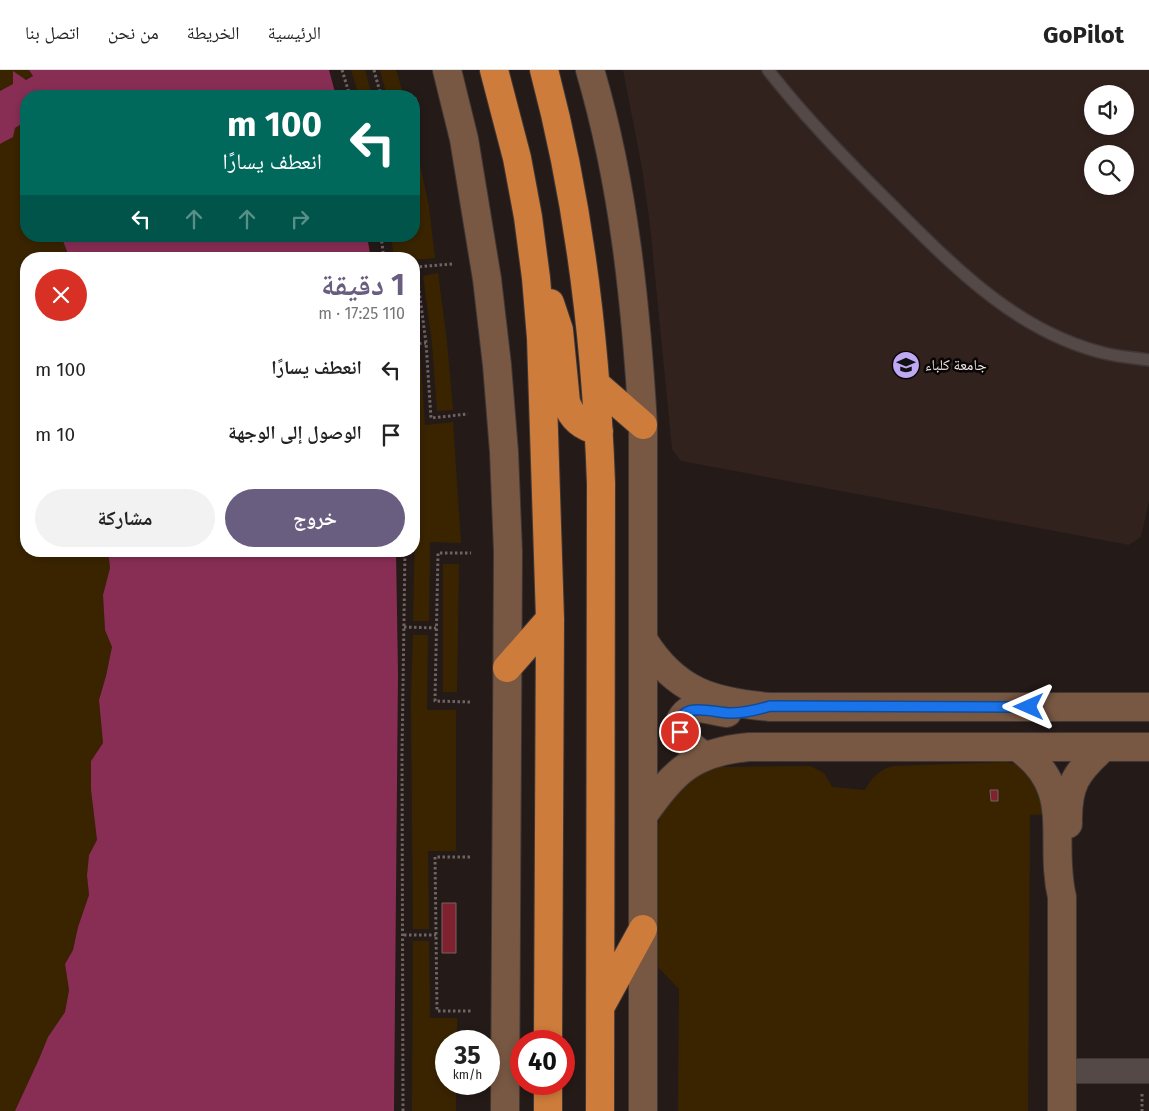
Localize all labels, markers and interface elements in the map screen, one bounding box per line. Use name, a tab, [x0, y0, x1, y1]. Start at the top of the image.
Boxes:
text: GoPilot	[1043, 21, 1124, 49]
text: اتصل بنا	[25, 22, 80, 44]
text: من نحن	[108, 22, 159, 44]
text: الخريطة	[187, 22, 240, 44]
text: الرئيسية	[268, 22, 321, 44]
map controls	[1084, 85, 1134, 195]
button: sound	[1084, 85, 1134, 135]
text: 100 m	[227, 103, 322, 145]
icon: left	[340, 110, 405, 175]
button: search	[1084, 145, 1134, 195]
text: انعطف يسارًا	[223, 148, 322, 175]
icon: left	[127, 205, 155, 233]
icon: ahead	[180, 205, 208, 233]
icon: ahead	[233, 205, 261, 233]
icon: right	[286, 205, 314, 233]
text: 1 دقيقة	[321, 267, 405, 303]
button: close	[35, 269, 87, 321]
text: 110 m · 17:25	[318, 304, 405, 323]
school or university icon: جامعة كلباء	[891, 350, 921, 380]
text: انعطف يسارًا	[271, 356, 362, 379]
icon: left	[377, 356, 405, 384]
place label: جامعة كلباء	[925, 356, 987, 374]
text: 100 m	[35, 358, 86, 381]
text: الوصول إلى الوجهة	[228, 421, 362, 444]
icon: arrive	[377, 421, 405, 449]
text: 10 m	[35, 423, 75, 446]
button: مشاركة	[35, 489, 215, 547]
button: خروج	[225, 489, 405, 547]
position arrow	[1002, 680, 1054, 732]
pin	[659, 711, 701, 753]
icon: arrive	[666, 718, 694, 746]
speed limit sign: 40	[510, 1030, 575, 1095]
text: 35	[454, 1041, 481, 1071]
text: km/h	[453, 1068, 482, 1082]

